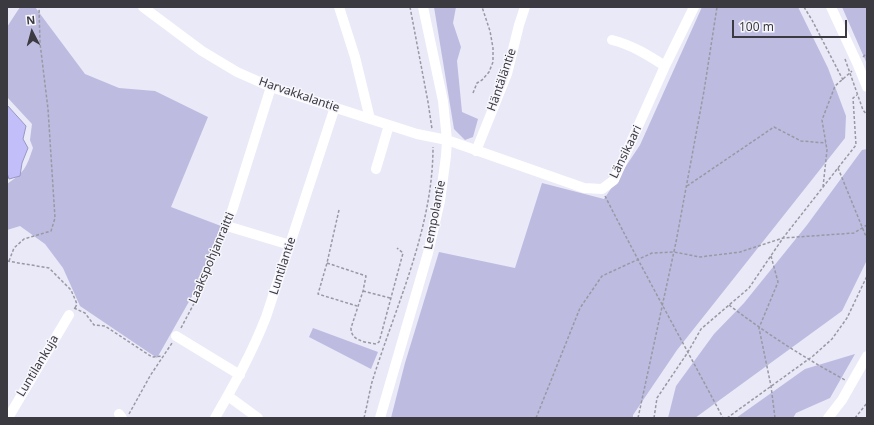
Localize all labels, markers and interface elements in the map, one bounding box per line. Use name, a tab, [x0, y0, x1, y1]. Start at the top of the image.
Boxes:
north arrow	[12, 12, 52, 52]
text: N	[25, 12, 36, 27]
scale bar	[734, 12, 849, 38]
text: 100 m	[739, 18, 774, 35]
street label: Häntäläntie	[485, 47, 519, 113]
street label: Harvakkalantie	[257, 74, 341, 116]
street label: Länsikaari	[607, 123, 645, 181]
street label: Lempolantie	[421, 179, 449, 251]
street label: Laakspohjanraitti	[186, 210, 238, 306]
street label: Luntilantie	[267, 235, 299, 297]
street label: Luntilankuja	[14, 333, 62, 399]

